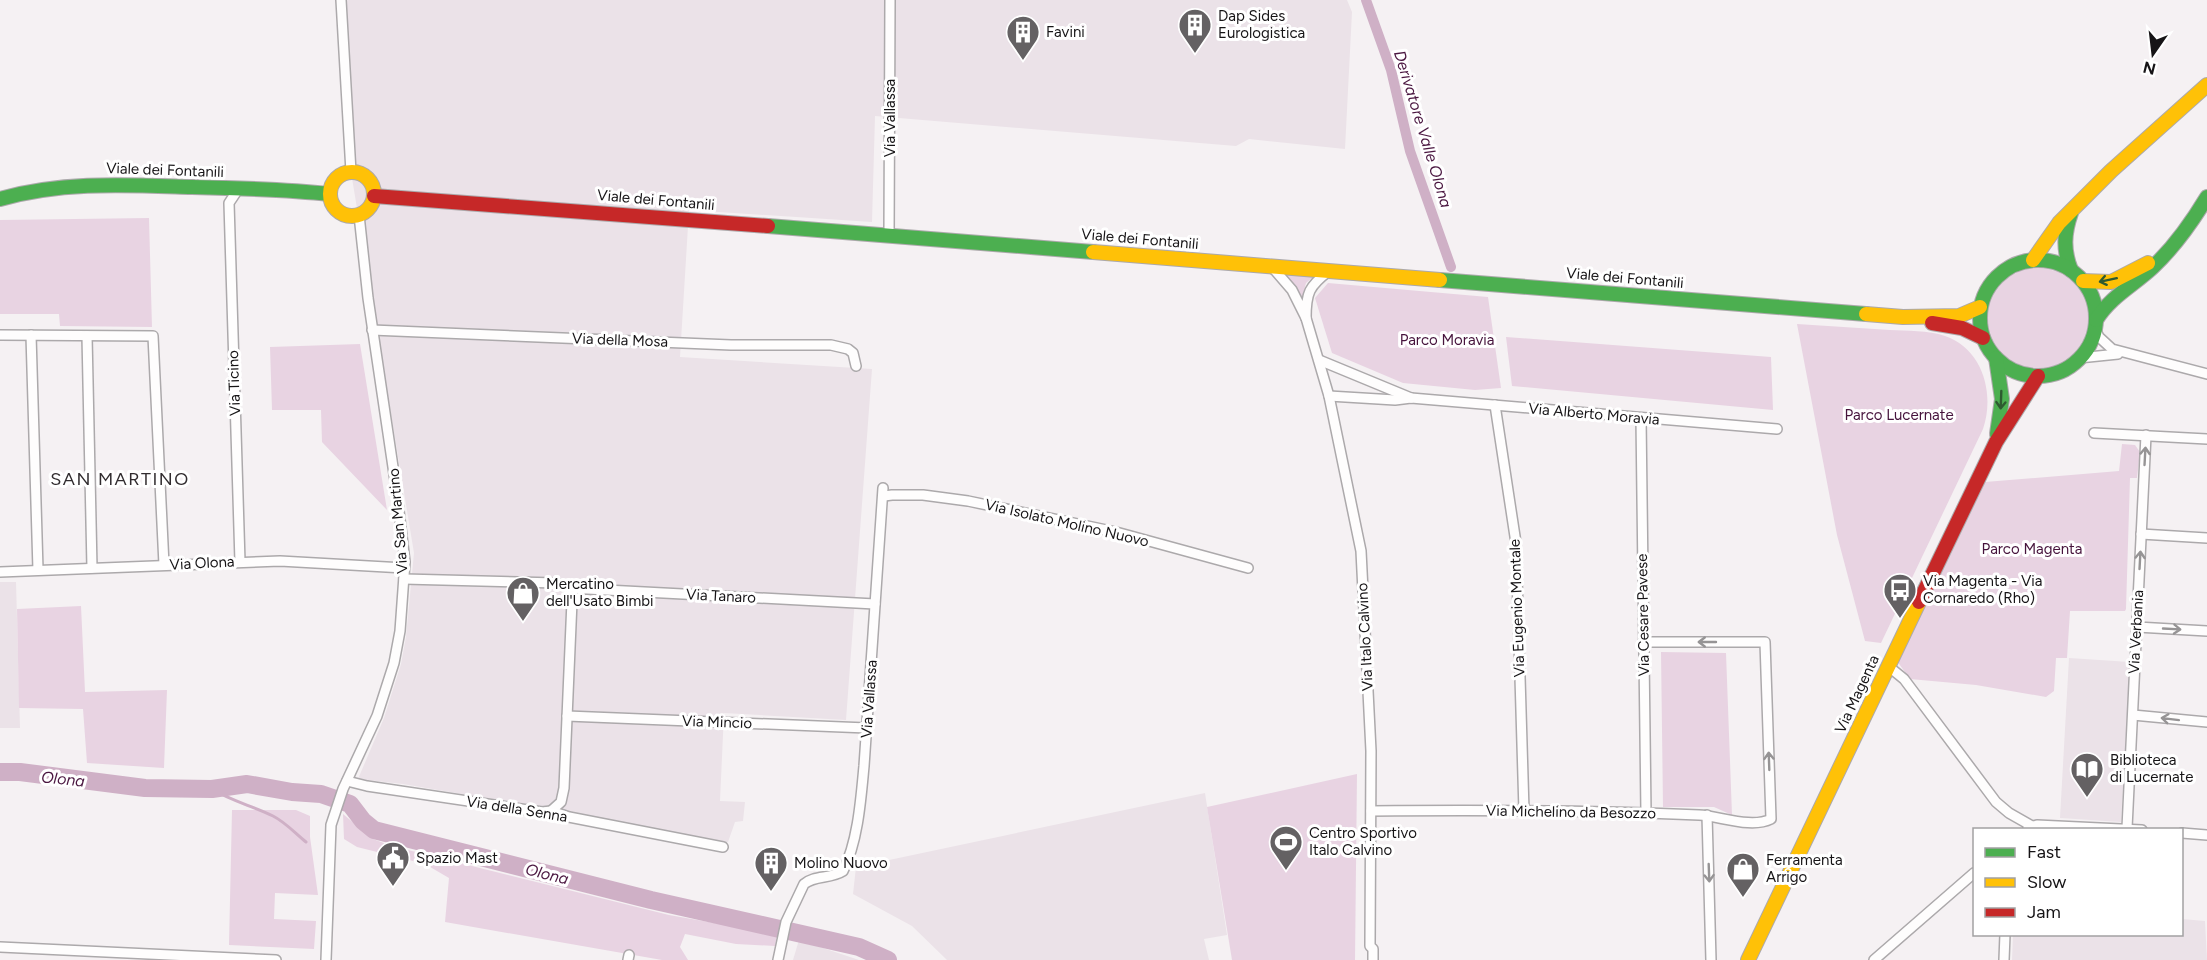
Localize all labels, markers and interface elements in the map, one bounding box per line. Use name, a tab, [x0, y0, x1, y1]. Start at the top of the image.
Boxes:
building icon: Dap Sides Eurologistica	[1177, 7, 1213, 54]
place label: Dap Sides Eurologistica	[1218, 7, 1305, 42]
building icon: Favini	[1005, 14, 1041, 61]
place label: Favini	[1046, 23, 1085, 41]
north arrow	[2123, 24, 2183, 84]
water label: Derivatore Valle Olona	[1390, 48, 1456, 210]
text: N	[2141, 57, 2158, 79]
street label: Via Vallassa	[881, 79, 899, 157]
street label: Viale dei Fontanili	[106, 159, 224, 181]
street label: Viale dei Fontanili	[596, 186, 716, 214]
street label: Viale dei Fontanili	[1080, 225, 1200, 253]
street label: Viale dei Fontanili	[1565, 264, 1685, 292]
one-way arrow	[2099, 275, 2118, 286]
street label: Via della Mosa	[572, 329, 668, 351]
park label: Parco Moravia	[1400, 331, 1494, 349]
street label: Via Ticino	[224, 350, 244, 416]
one-way arrow	[1996, 390, 2007, 410]
street label: Via Alberto Moravia	[1528, 399, 1660, 429]
park label: Parco Lucernate	[1844, 406, 1954, 424]
one-way arrow	[2139, 446, 2150, 466]
street label: Via San Martino	[384, 467, 412, 574]
district label: SAN MARTINO	[50, 468, 190, 490]
street label: Via Isolato Molino Nuovo	[983, 495, 1151, 551]
street label: Via Eugenio Montale	[1506, 539, 1528, 677]
park label: Parco Magenta	[1982, 540, 2082, 558]
one-way arrow	[2134, 551, 2145, 571]
street label: Via Olona	[169, 552, 235, 574]
street label: Via Cesare Pavese	[1633, 553, 1653, 677]
bus stop icon: Via Magenta - Via Cornaredo (Rho)	[1882, 572, 1918, 619]
place label: Via Magenta - Via Cornaredo (Rho)	[1923, 572, 2042, 607]
shop icon: Mercatino dell'Usato Bimbi	[505, 575, 541, 622]
place label: Mercatino dell'Usato Bimbi	[546, 575, 654, 610]
street label: Via Italo Calvino	[1353, 582, 1377, 692]
street label: Via Tanaro	[686, 585, 757, 607]
street label: Via Verbania	[2125, 589, 2147, 675]
one-way arrow	[2161, 624, 2181, 635]
one-way arrow	[1697, 636, 1717, 648]
street label: Via Magenta	[1831, 652, 1883, 736]
street label: Via Vallassa	[857, 659, 881, 739]
street label: Via Mincio	[682, 712, 753, 732]
one-way arrow	[2160, 713, 2180, 724]
one-way arrow	[1763, 751, 1775, 771]
library icon: Biblioteca di Lucernate	[2069, 751, 2105, 798]
place label: Biblioteca di Lucernate	[2110, 751, 2193, 786]
water label: Olona	[40, 767, 86, 791]
street label: Via della Senna	[465, 792, 569, 826]
street label: Via Michelino da Besozzo	[1486, 802, 1657, 822]
sports icon: Centro Sportivo Italo Calvino	[1268, 824, 1304, 871]
place label: Centro Sportivo Italo Calvino	[1309, 824, 1417, 859]
legend	[1973, 828, 2183, 936]
public building icon: Spazio Mast	[375, 840, 411, 887]
text: Fast	[2027, 841, 2061, 863]
building icon: Molino Nuovo	[753, 845, 789, 892]
place label: Spazio Mast	[416, 849, 498, 867]
shop icon: Ferramenta Arrigo	[1725, 851, 1761, 898]
place label: Ferramenta Arrigo	[1766, 851, 1843, 886]
place label: Molino Nuovo	[794, 854, 888, 872]
water label: Olona	[524, 860, 570, 888]
one-way arrow	[1703, 863, 1714, 883]
text: Slow	[2027, 871, 2066, 893]
text: Jam	[2027, 901, 2061, 923]

